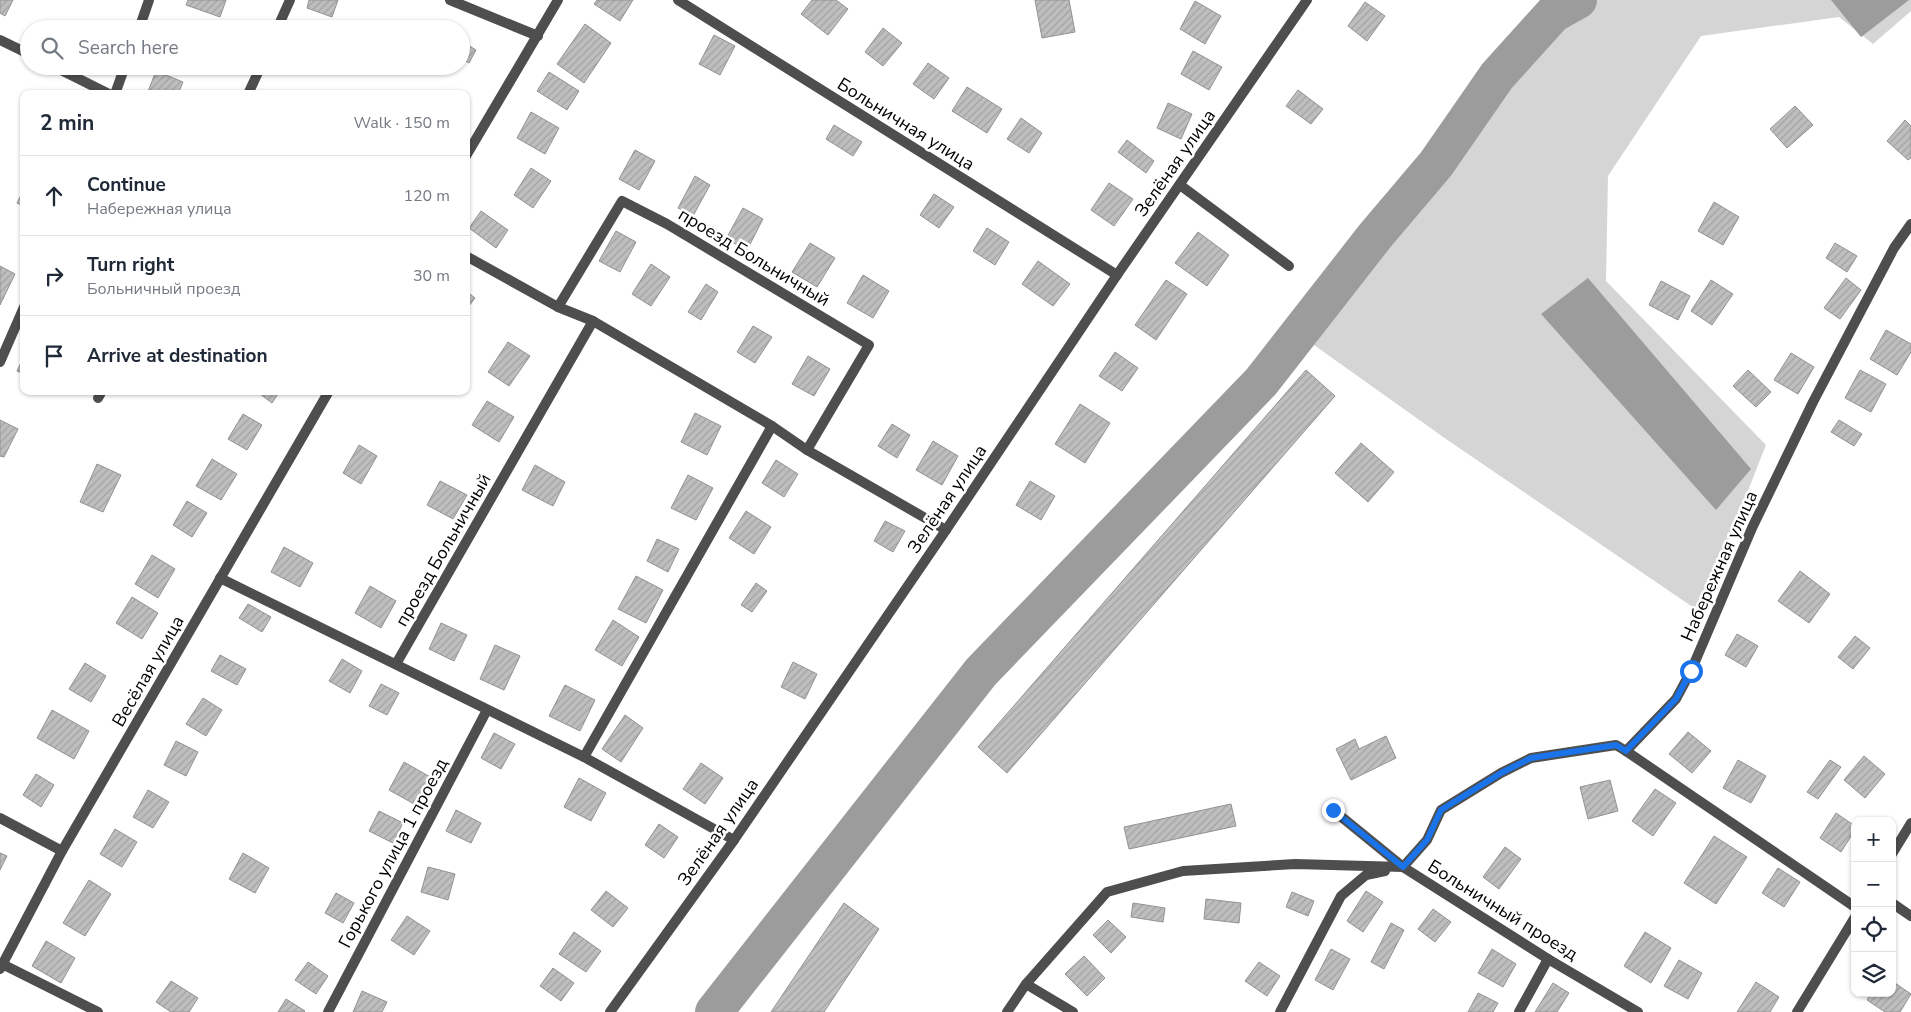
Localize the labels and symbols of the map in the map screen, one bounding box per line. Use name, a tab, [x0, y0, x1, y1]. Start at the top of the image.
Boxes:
street label: Больничная улица	[833, 72, 979, 176]
street label: Зелёная улица	[1129, 104, 1221, 222]
street label: проезд Больничный	[674, 202, 834, 312]
street label: Зелёная улица	[902, 440, 992, 558]
street label: проезд Больничный	[389, 469, 497, 631]
street label: Набережная улица	[1675, 487, 1763, 645]
street label: Весёлая улица	[106, 611, 190, 731]
route start	[1680, 660, 1703, 683]
street label: Горького улица 1 проезд	[333, 754, 453, 952]
street label: Зелёная улица	[672, 773, 764, 891]
route end	[1322, 799, 1345, 822]
street label: Больничный проезд	[1423, 854, 1583, 966]

